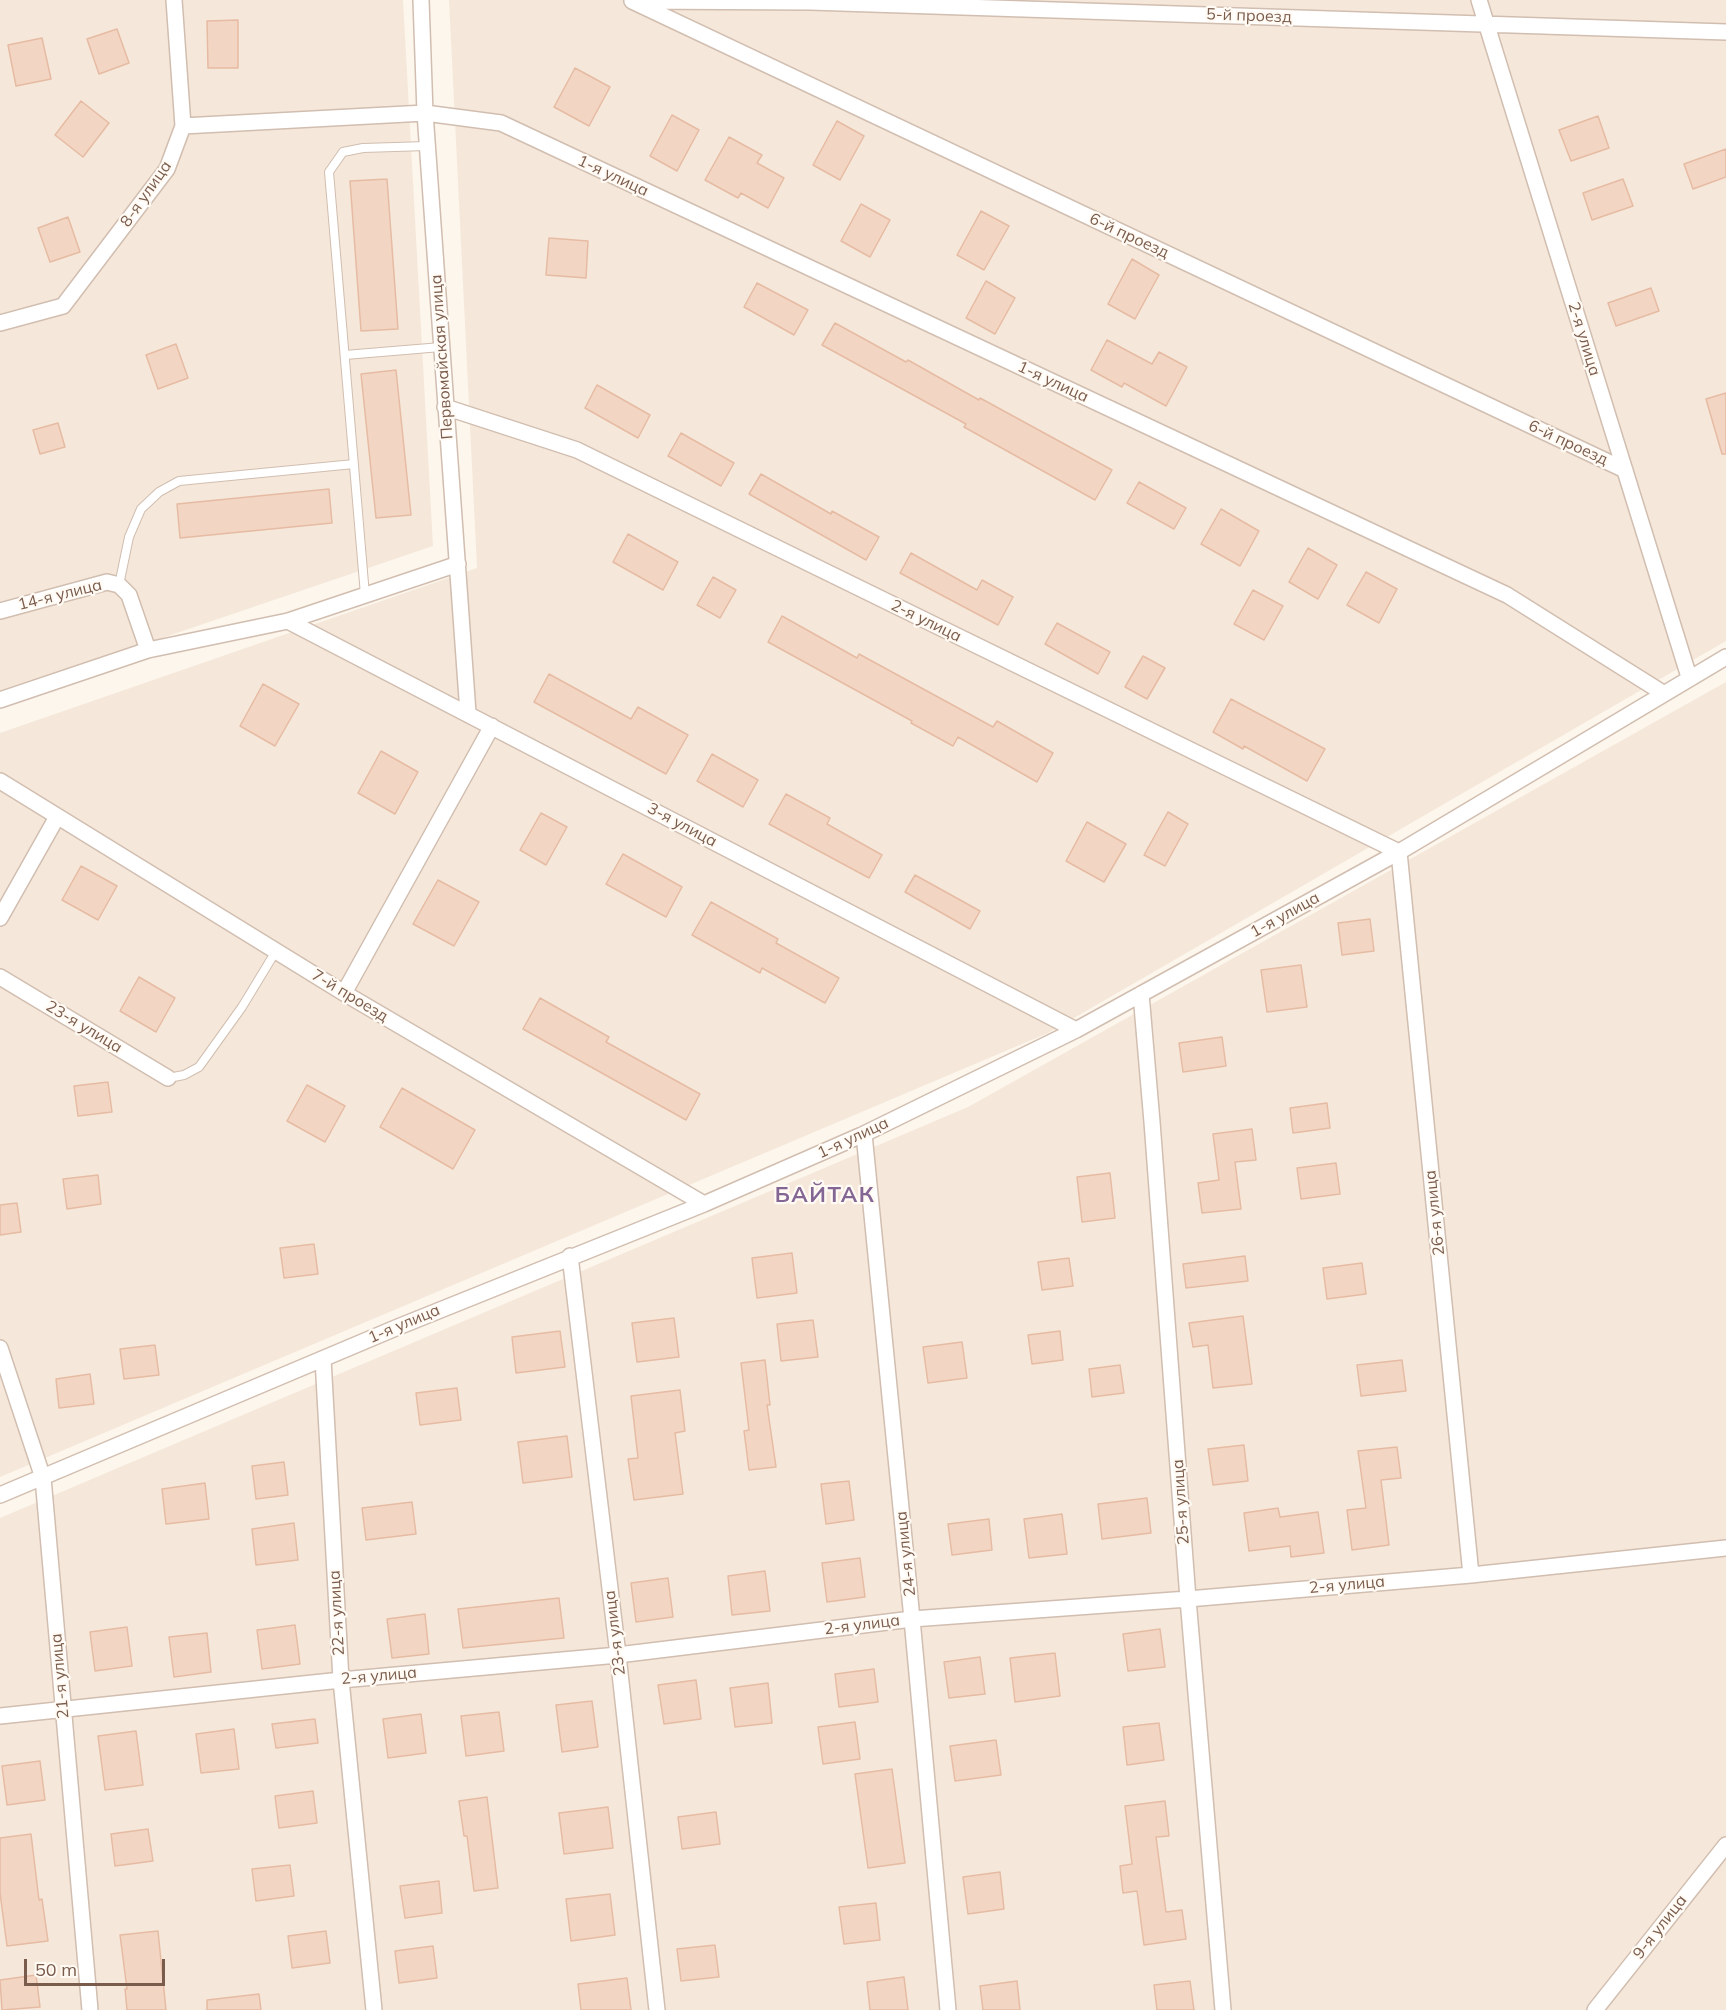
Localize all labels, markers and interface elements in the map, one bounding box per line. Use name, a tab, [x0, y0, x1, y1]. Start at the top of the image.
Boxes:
street label: 5-й проезд	[1206, 5, 1292, 27]
street label: 1-я улица	[574, 151, 652, 201]
street label: 8-я улица	[116, 157, 176, 231]
street label: 6-й проезд	[1086, 209, 1172, 263]
street label: Первомайская улица	[427, 274, 457, 440]
street label: 2-я улица	[1564, 300, 1604, 378]
street label: 1-я улица	[1014, 357, 1092, 407]
street label: 6-й проезд	[1525, 416, 1611, 470]
street label: 14-я улица	[16, 575, 104, 615]
street label: 2-я улица	[888, 596, 964, 646]
street label: 3-я улица	[644, 799, 720, 851]
street label: 1-я улица	[1247, 888, 1323, 942]
street label: 7-й проезд	[308, 966, 392, 1026]
street label: 23-я улица	[42, 997, 126, 1057]
street label: 1-я улица	[814, 1113, 892, 1163]
street label: 26-я улица	[1421, 1169, 1449, 1257]
district label: БАЙТАК	[775, 1182, 875, 1208]
street label: 1-я улица	[365, 1300, 443, 1348]
street label: 25-я улица	[1168, 1459, 1194, 1545]
street label: 24-я улица	[892, 1510, 920, 1598]
street label: 22-я улица	[325, 1570, 349, 1656]
street label: 2-я улица	[1308, 1572, 1386, 1598]
street label: 23-я улица	[600, 1589, 630, 1677]
street label: 2-я улица	[823, 1611, 901, 1639]
street label: 21-я улица	[47, 1633, 73, 1719]
street label: 2-я улица	[340, 1663, 418, 1689]
street label: 9-я улица	[1629, 1891, 1691, 1963]
scale bar	[27, 1947, 168, 1985]
text: 50 m	[35, 1958, 77, 1981]

